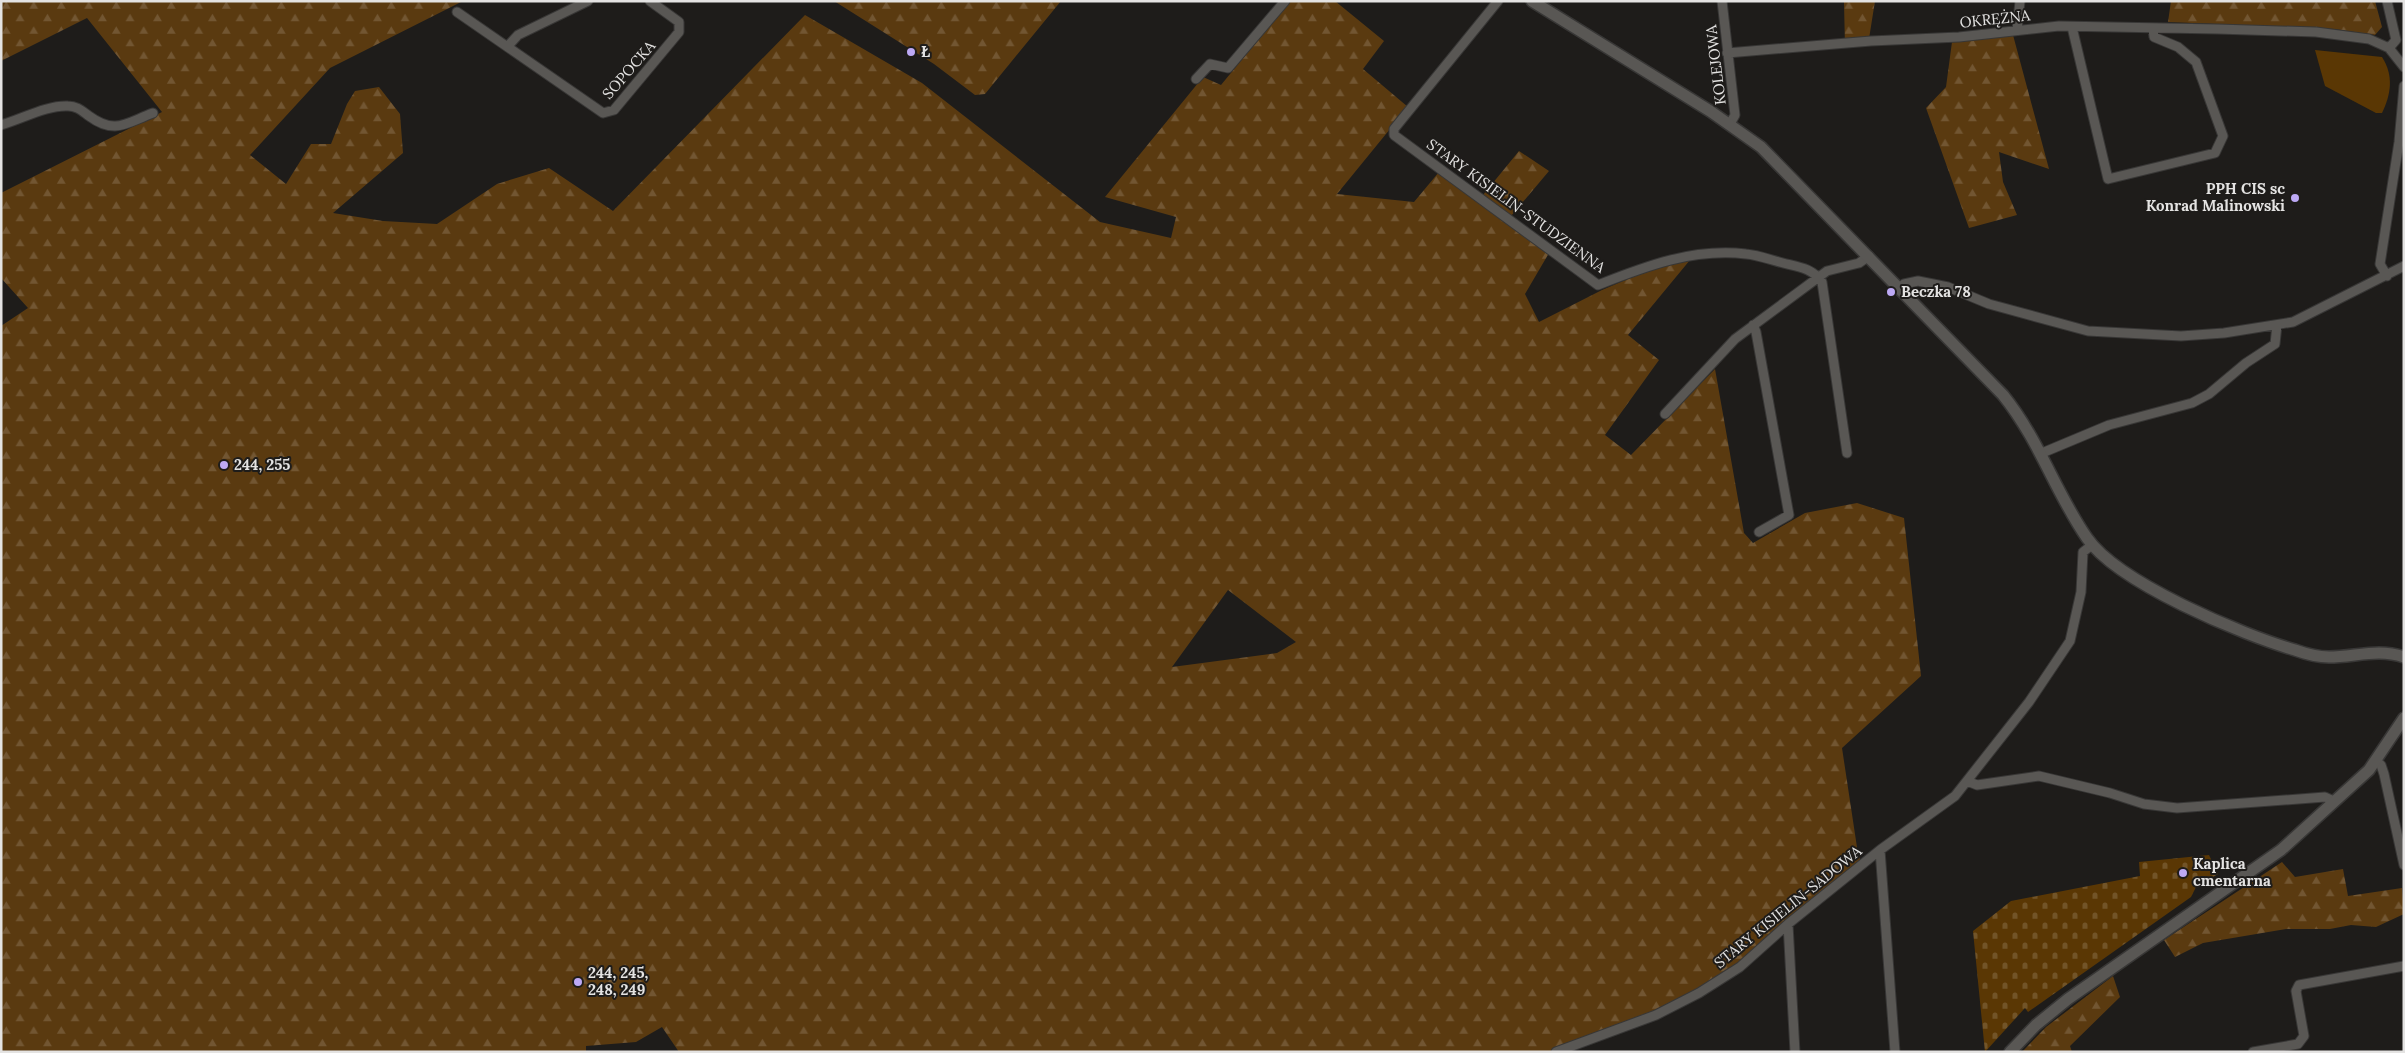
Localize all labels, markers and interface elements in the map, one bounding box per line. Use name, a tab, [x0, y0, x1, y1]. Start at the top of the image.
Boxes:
street label: OKRĘŻNA	[1959, 5, 2032, 32]
street label: KOLEJOWA	[1701, 23, 1730, 106]
street label: SOPOCKA	[598, 36, 660, 103]
place label: Ł	[921, 42, 930, 61]
marker: Ł	[905, 46, 917, 58]
street label: STARY KISIELIN-STUDZIENNA	[1423, 134, 1610, 277]
place label: PPH CIS sc Konrad Malinowski	[2146, 179, 2285, 215]
marker: PPH CIS sc Konrad Malinowski	[2289, 192, 2301, 204]
place label: Beczka 78	[1901, 282, 1971, 301]
marker: Beczka 78	[1885, 286, 1897, 298]
place label: 244, 255	[234, 455, 290, 474]
marker: 244, 255	[218, 459, 230, 471]
street label: STARY KISIELIN-SADOWA	[1710, 841, 1866, 972]
place label: Kaplica cmentarna	[2193, 854, 2271, 890]
marker: Kaplica cmentarna	[2177, 867, 2189, 879]
place label: 244, 245, 248, 249	[588, 963, 649, 999]
marker: 244, 245, 248, 249	[572, 976, 584, 988]

